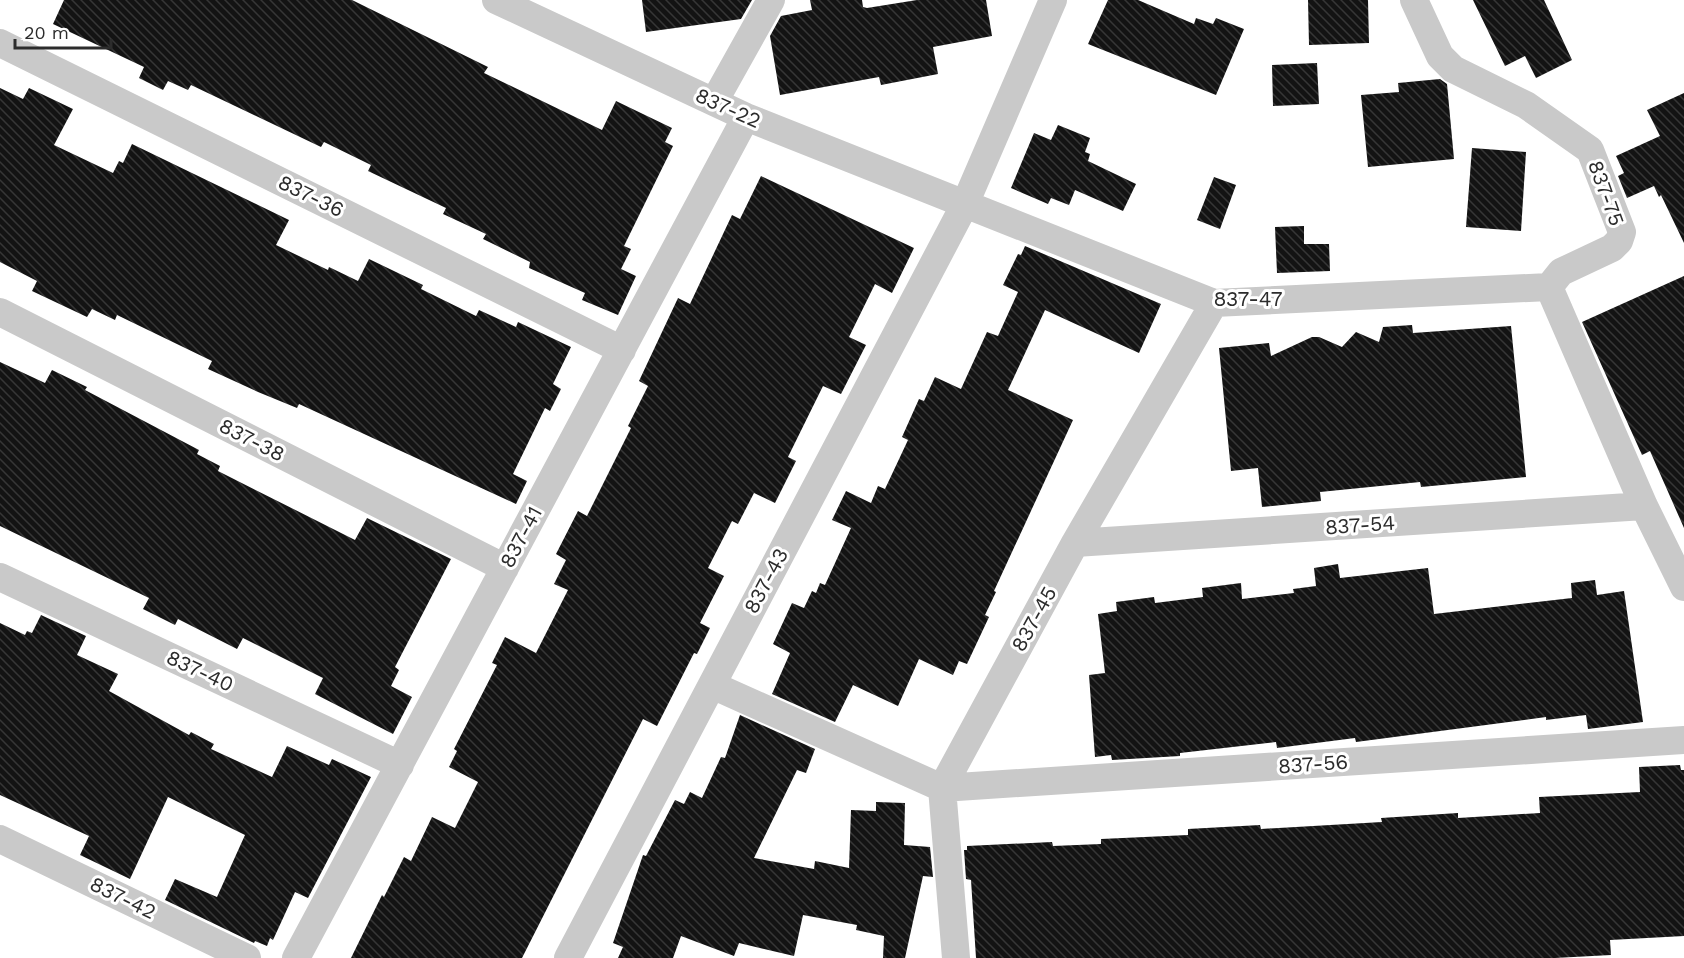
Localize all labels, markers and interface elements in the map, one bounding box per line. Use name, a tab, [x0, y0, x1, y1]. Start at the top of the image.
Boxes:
scale bar	[15, 12, 111, 50]
text: 20 m	[24, 22, 69, 43]
street label: 837-22	[692, 82, 765, 133]
street label: 837-75	[1583, 157, 1630, 229]
street label: 837-36	[274, 169, 348, 222]
street label: 837-47	[1214, 286, 1283, 311]
street label: 837-38	[215, 412, 289, 467]
street label: 837-41	[494, 502, 547, 572]
street label: 837-54	[1324, 510, 1396, 539]
street label: 837-43	[738, 544, 793, 618]
street label: 837-45	[1006, 582, 1062, 656]
street label: 837-40	[163, 644, 238, 697]
street label: 837-56	[1277, 749, 1349, 778]
street label: 837-42	[86, 871, 160, 924]

